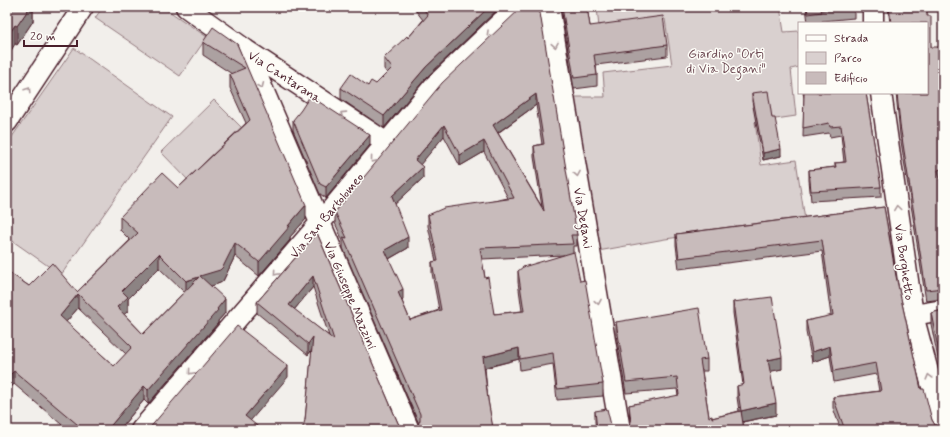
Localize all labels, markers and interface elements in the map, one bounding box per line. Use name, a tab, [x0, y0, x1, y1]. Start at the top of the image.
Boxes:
scale bar	[24, 22, 77, 48]
legend	[798, 22, 928, 94]
text: 20 m	[30, 29, 56, 45]
one-way arrow	[486, 29, 494, 37]
text: Strada	[834, 31, 868, 47]
one-way arrow	[550, 42, 559, 49]
park label: Giardino "Orti di Via Degani"	[686, 46, 766, 80]
street label: Via Cantarana	[244, 47, 324, 107]
text: Parco	[834, 51, 862, 67]
text: Edificio	[834, 71, 868, 87]
one-way arrow	[256, 81, 264, 89]
one-way arrow	[24, 87, 31, 94]
one-way arrow	[340, 111, 347, 119]
one-way arrow	[370, 155, 377, 163]
street label: Via San Bartolomeo	[286, 170, 368, 262]
one-way arrow	[572, 171, 581, 177]
street label: Via Degani	[567, 186, 596, 250]
one-way arrow	[893, 205, 902, 211]
street label: Via Borghetto	[889, 223, 917, 302]
street label: Via Giuseppe Mazzini	[319, 239, 380, 352]
one-way arrow	[273, 269, 280, 276]
one-way arrow	[594, 299, 602, 305]
one-way arrow	[188, 367, 195, 375]
one-way arrow	[925, 373, 934, 380]

